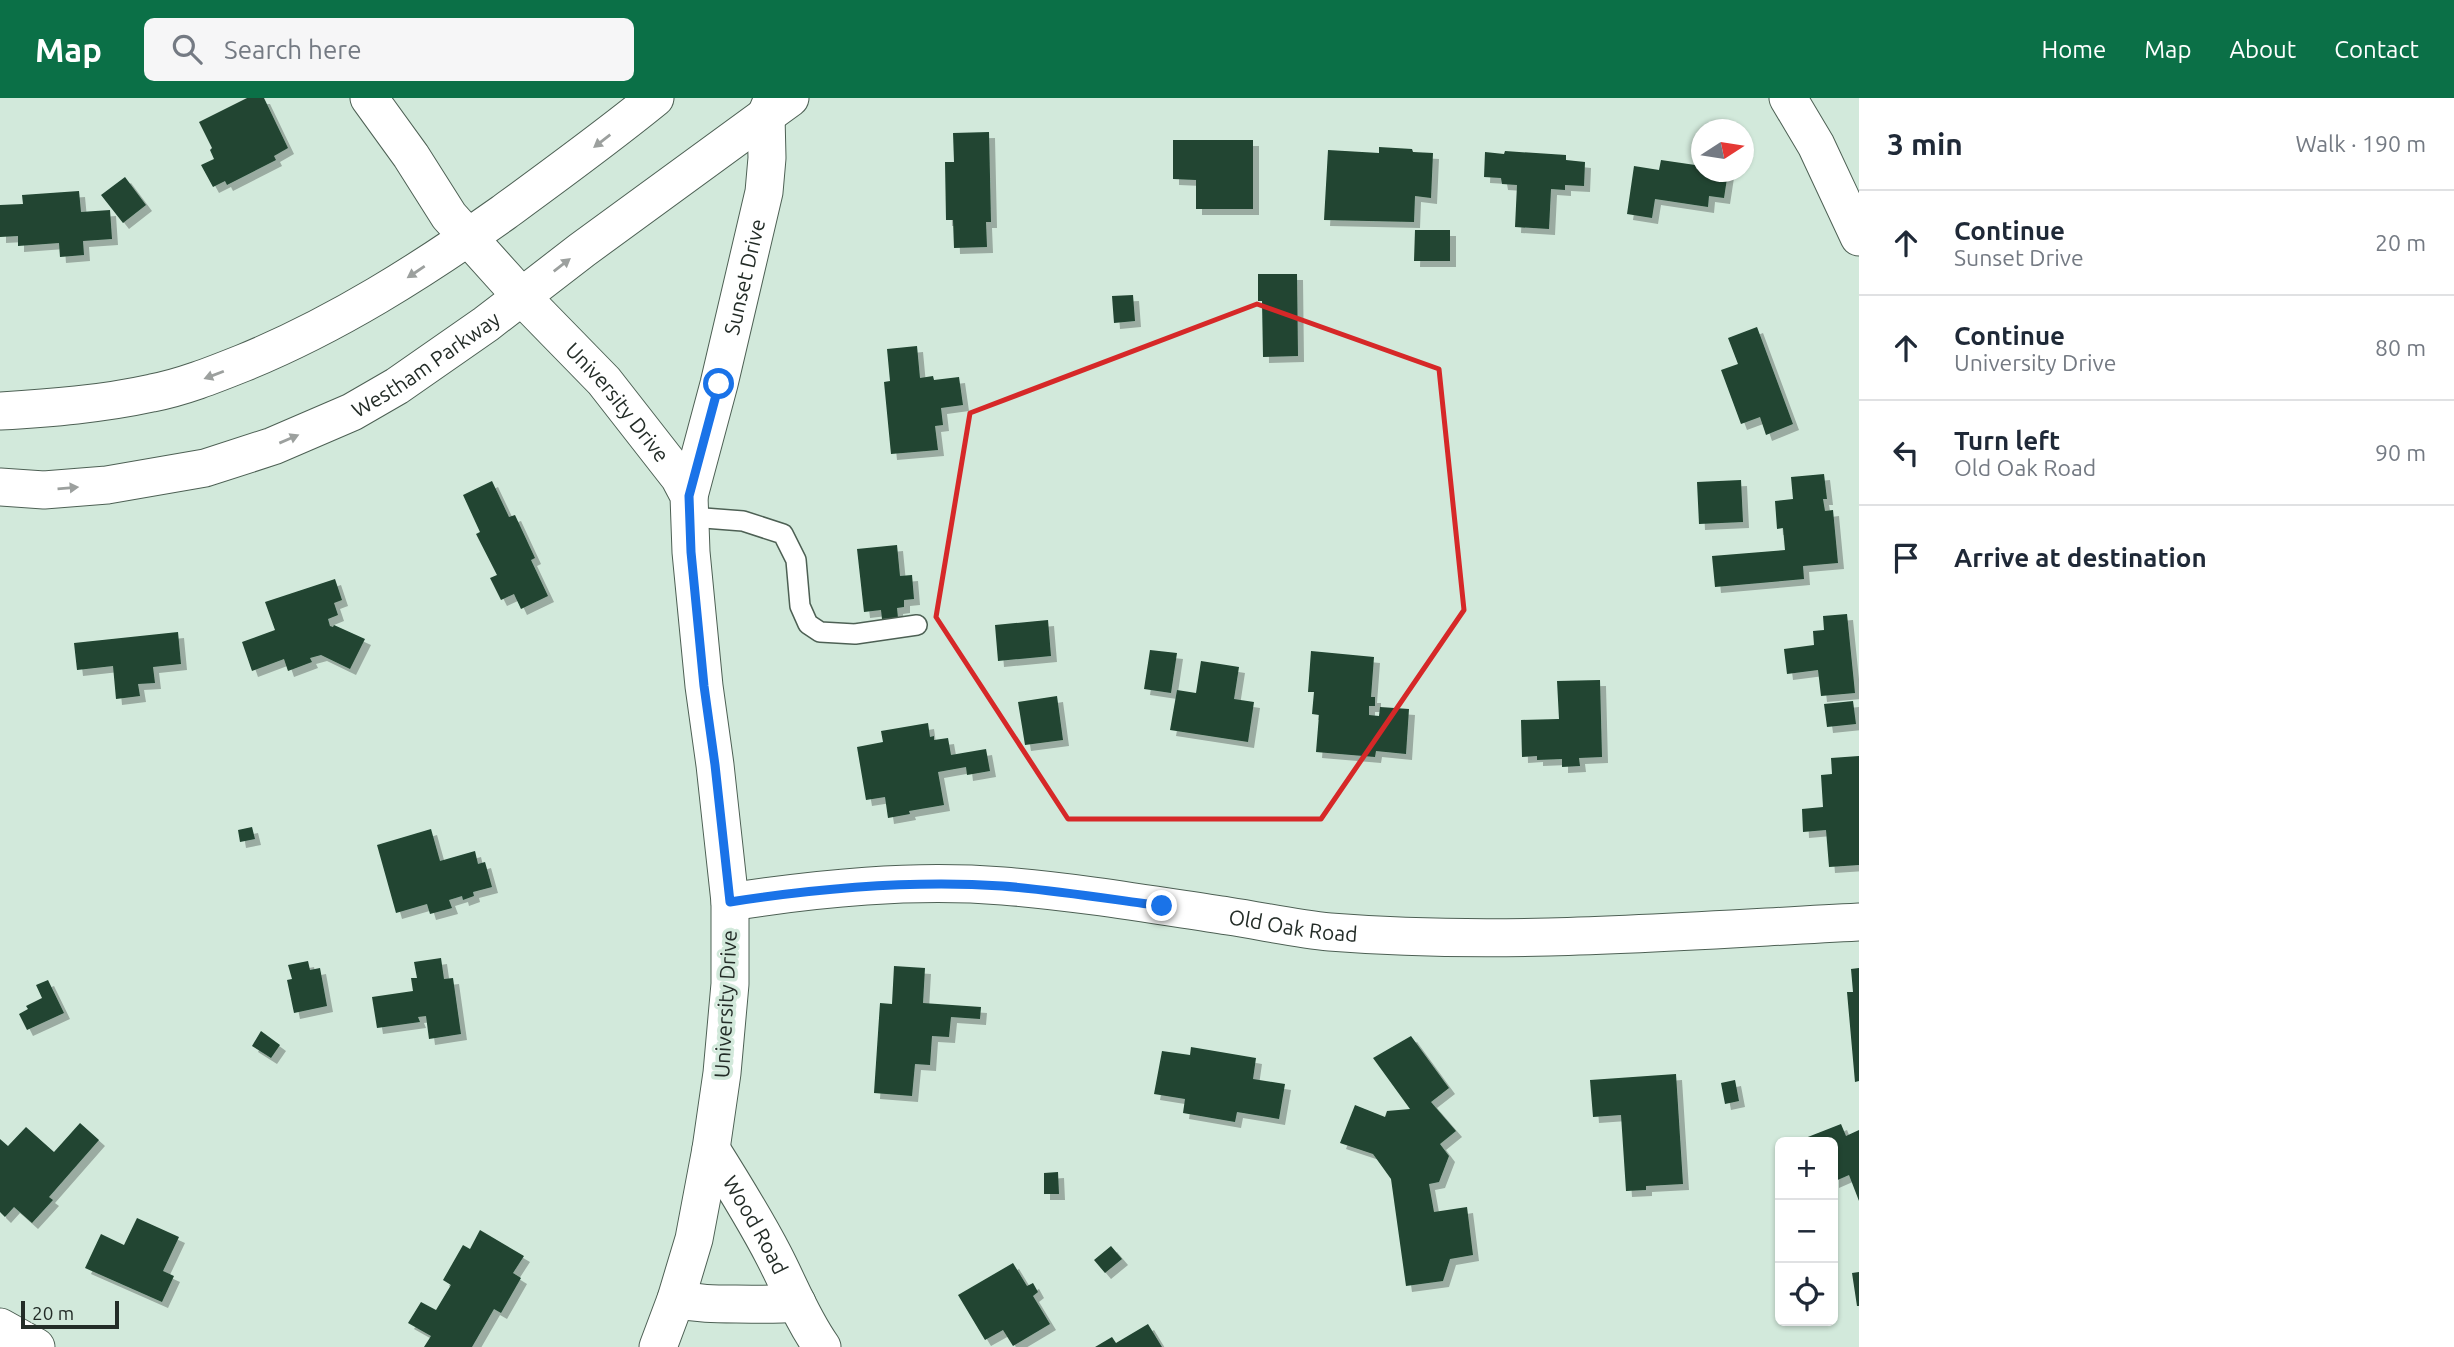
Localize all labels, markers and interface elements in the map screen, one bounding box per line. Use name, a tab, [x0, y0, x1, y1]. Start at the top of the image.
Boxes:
search box	[144, 18, 634, 81]
icon: search	[168, 30, 206, 68]
text: Map	[35, 31, 102, 68]
text: Search here	[224, 35, 362, 64]
text: Home	[2041, 36, 2106, 63]
text: Map	[2144, 36, 2191, 63]
text: About	[2229, 36, 2296, 63]
text: Contact	[2334, 36, 2419, 63]
north arrow	[1691, 119, 1754, 182]
text: 3 min	[1887, 127, 1963, 161]
text: Walk · 190 m	[2295, 131, 2426, 156]
one-way arrow	[593, 133, 611, 147]
street label: Sunset Drive	[719, 216, 769, 337]
text: Continue	[1954, 216, 2065, 245]
icon: ahead	[1887, 224, 1925, 262]
text: 20 m	[2375, 230, 2426, 255]
text: Sunset Drive	[1954, 245, 2084, 270]
one-way arrow	[553, 258, 571, 273]
one-way arrow	[407, 265, 426, 278]
street label: Westham Parkway	[347, 306, 504, 422]
text: Continue	[1954, 321, 2065, 350]
icon: ahead	[1887, 329, 1925, 367]
text: 80 m	[2375, 335, 2426, 360]
street label: University Drive	[561, 337, 674, 466]
text: University Drive	[1954, 350, 2116, 375]
route start	[703, 368, 734, 399]
one-way arrow	[203, 369, 224, 380]
text: Turn left	[1954, 426, 2060, 455]
one-way arrow	[279, 433, 299, 445]
icon: left	[1887, 434, 1925, 472]
text: 90 m	[2375, 440, 2426, 465]
text: Old Oak Road	[1954, 455, 2096, 480]
one-way arrow	[57, 482, 79, 493]
icon: arrive	[1887, 539, 1925, 577]
text: Arrive at destination	[1954, 543, 2207, 572]
route end	[1146, 890, 1177, 921]
street label: Old Oak Road	[1227, 904, 1358, 946]
street label: University Drive	[709, 929, 741, 1079]
map controls	[1775, 1137, 1838, 1326]
button: +	[1775, 1137, 1838, 1200]
street label: Wood Road	[718, 1171, 793, 1278]
button: −	[1775, 1200, 1838, 1263]
button: locate	[1775, 1263, 1838, 1326]
scale bar	[21, 1298, 119, 1330]
text: 20 m	[32, 1302, 74, 1324]

